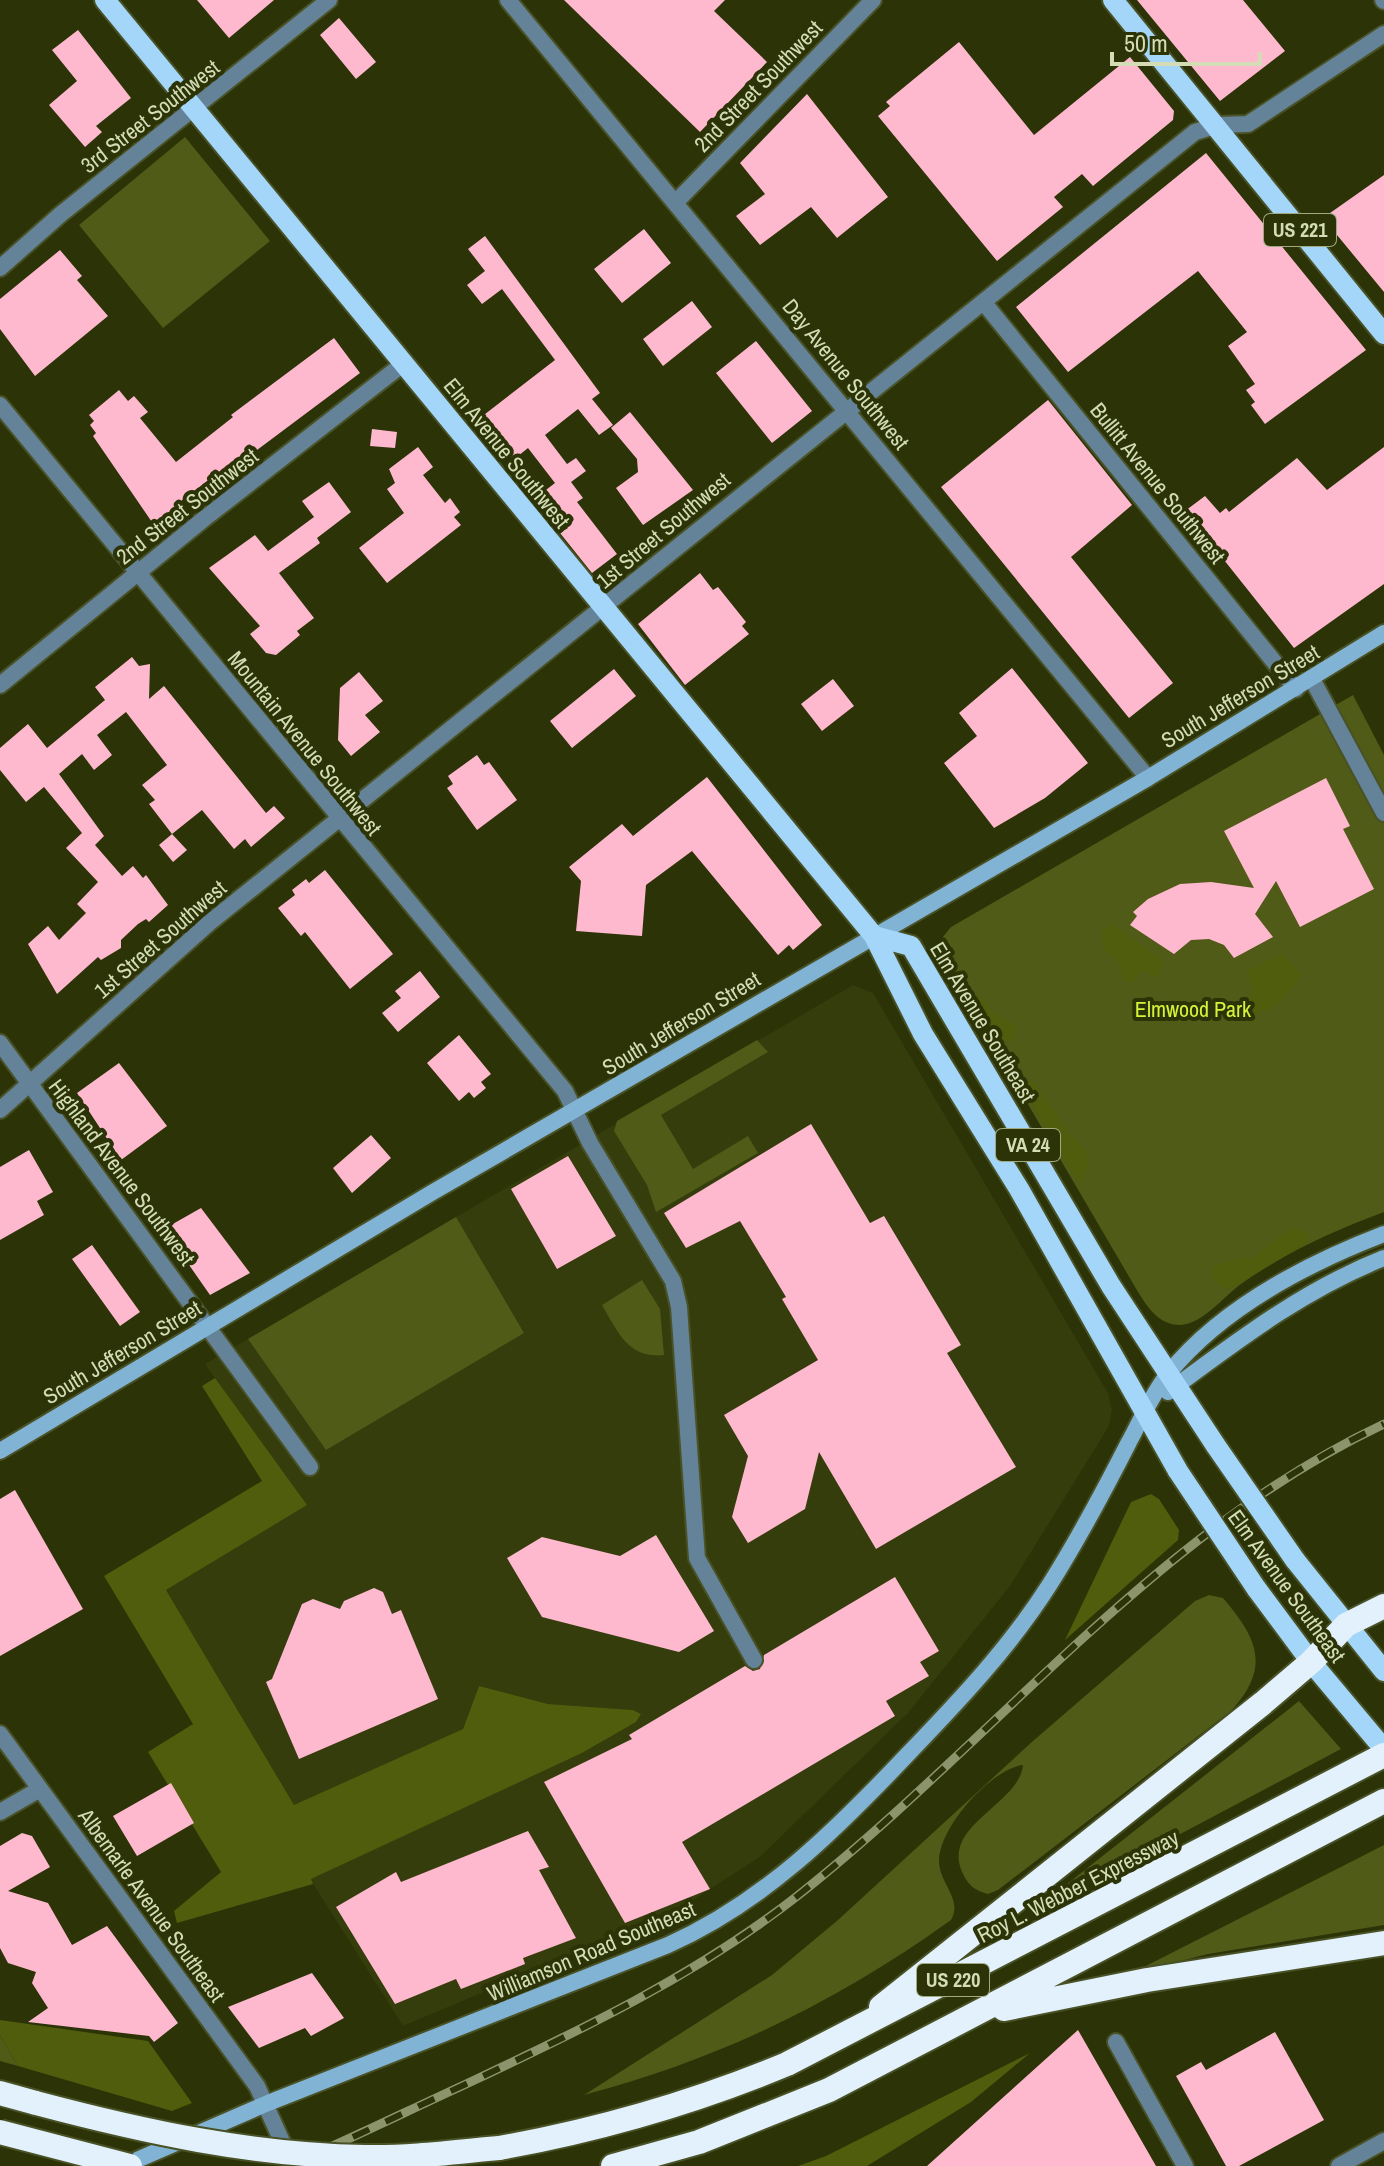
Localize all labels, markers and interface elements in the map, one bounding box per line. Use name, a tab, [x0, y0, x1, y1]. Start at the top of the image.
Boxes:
street label: 2nd Street Southwest	[687, 14, 829, 158]
scale bar	[1112, 16, 1260, 66]
text: 50 m	[1124, 27, 1168, 59]
street label: 3rd Street Southwest	[74, 52, 226, 180]
road number: US 221	[1264, 214, 1336, 246]
street label: Day Avenue Southwest	[776, 292, 916, 456]
street label: Elm Avenue Southwest	[437, 372, 577, 534]
street label: Bullitt Avenue Southwest	[1084, 396, 1232, 570]
street label: 2nd Street Southwest	[110, 441, 264, 571]
street label: 1st Street Southwest	[590, 465, 736, 595]
street label: South Jefferson Street	[1155, 637, 1325, 755]
street label: Mountain Avenue Southwest	[221, 644, 389, 842]
street label: 1st Street Southwest	[87, 873, 233, 1005]
street label: Elm Avenue Southeast	[923, 936, 1043, 1108]
street label: South Jefferson Street	[596, 964, 766, 1082]
park label: Elmwood Park	[1135, 994, 1252, 1024]
street label: Highland Avenue Southwest	[42, 1073, 202, 1271]
road number: VA 24	[996, 1129, 1060, 1161]
street label: South Jefferson Street	[37, 1293, 207, 1411]
street label: Elm Avenue Southeast	[1221, 1503, 1353, 1669]
street label: Albemarle Avenue Southeast	[71, 1801, 232, 2008]
street label: Roy L. Webber Expressway	[972, 1822, 1184, 1950]
street label: Williamson Road Southeast	[482, 1894, 700, 2008]
road number: US 220	[917, 1964, 989, 1996]

